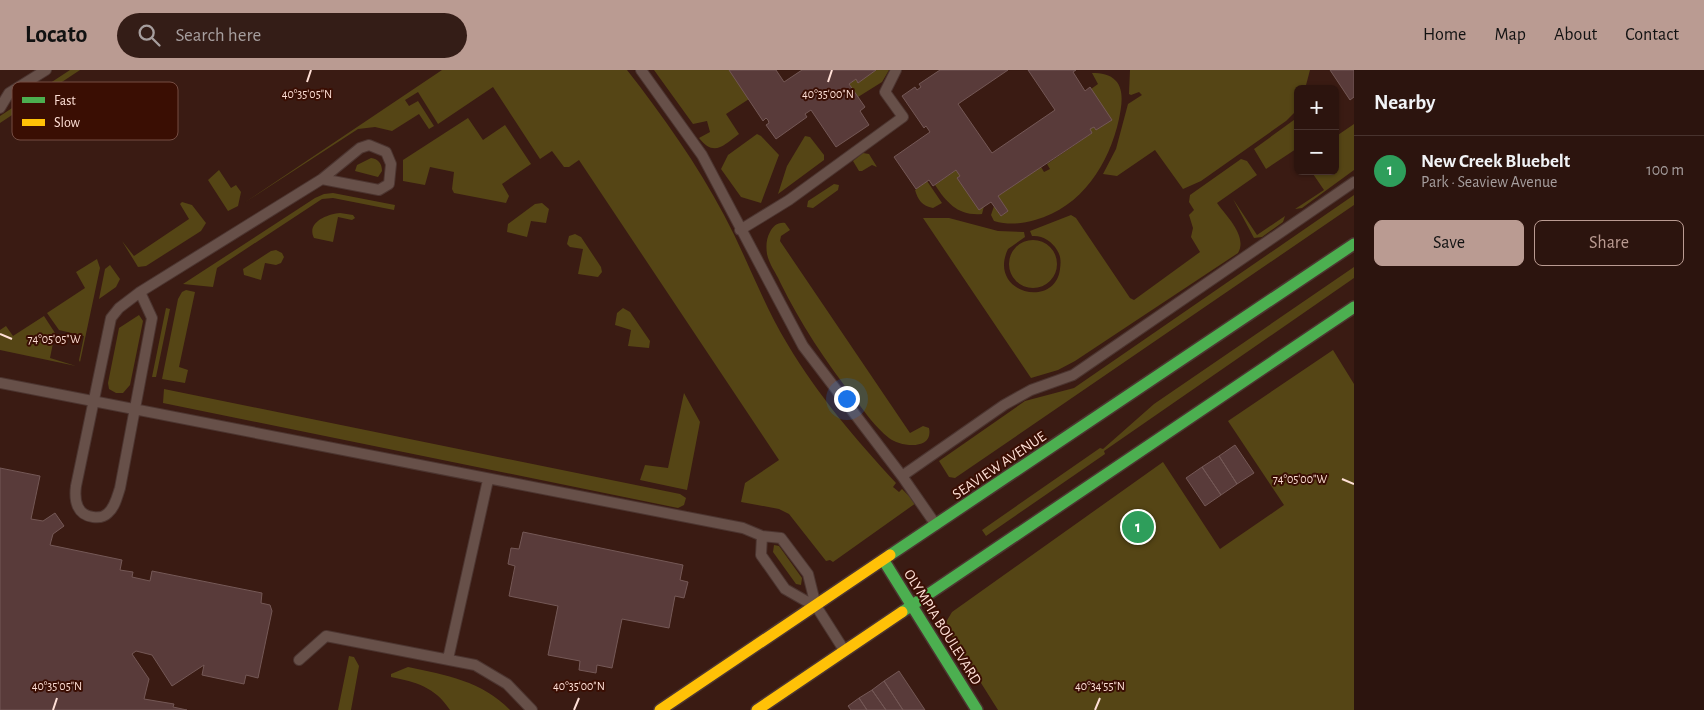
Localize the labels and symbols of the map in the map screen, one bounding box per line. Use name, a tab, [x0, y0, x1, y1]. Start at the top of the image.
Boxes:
legend	[12, 82, 178, 140]
text: 40°35'05"N	[282, 88, 332, 100]
text: 40°35'00"N	[802, 88, 854, 100]
text: Fast	[54, 94, 76, 108]
text: Slow	[54, 116, 81, 130]
text: 74°05'05"W	[27, 333, 81, 345]
your location	[834, 386, 860, 412]
street label: SEAVIEW AVENUE	[950, 429, 1049, 502]
text: 74°05'00"W	[1273, 473, 1328, 485]
pin: 1	[1122, 508, 1154, 546]
street label: OLYMPIA BOULEVARD	[901, 567, 984, 688]
text: 40°35'05"N	[32, 680, 82, 692]
text: 40°35'00"N	[553, 680, 605, 692]
text: 40°34'55"N	[1075, 680, 1125, 692]

